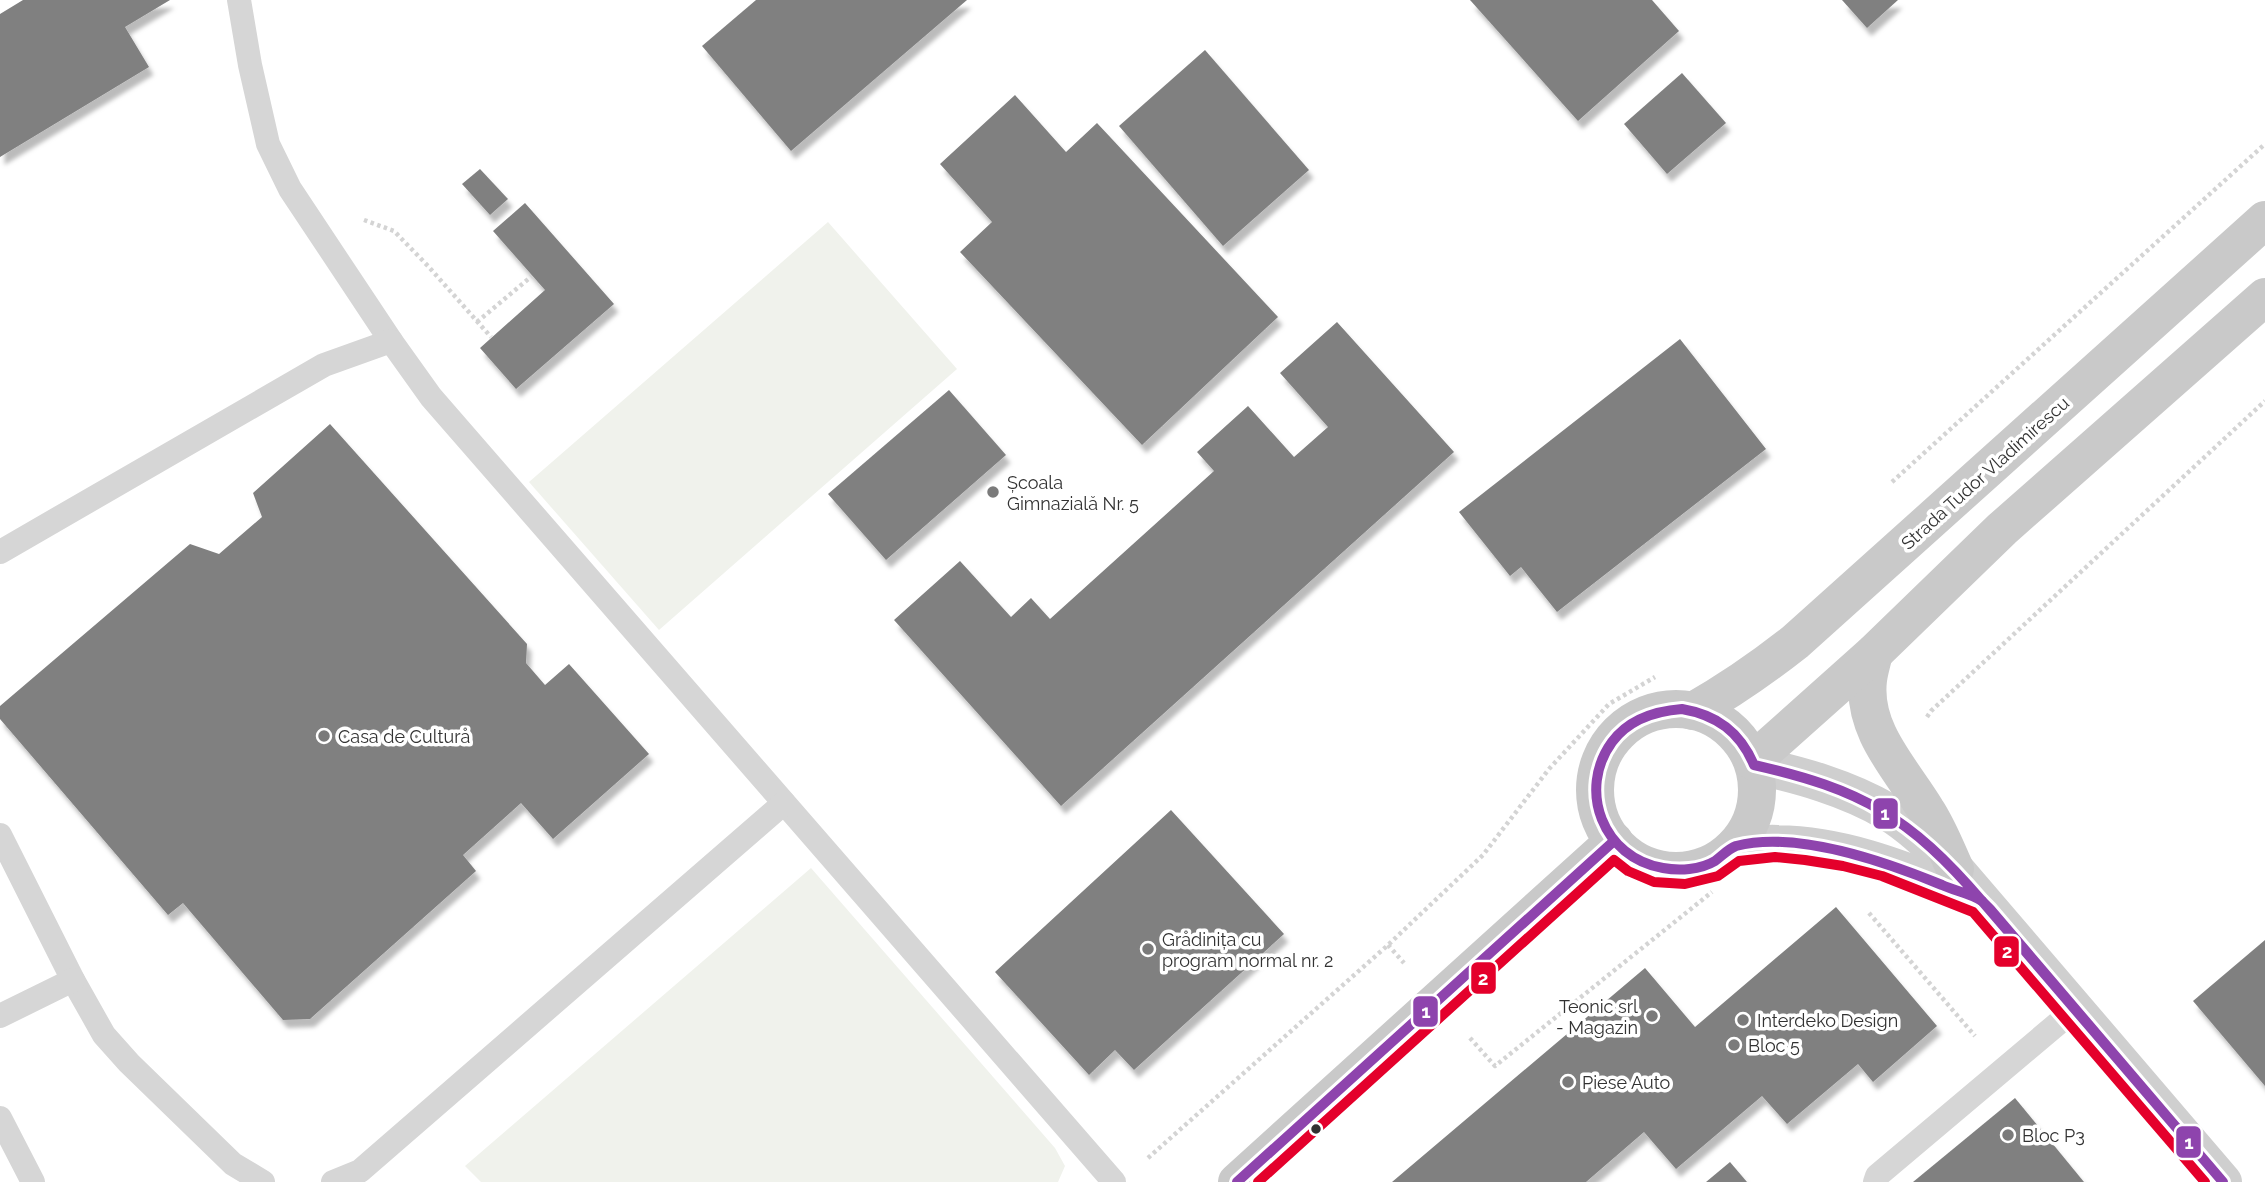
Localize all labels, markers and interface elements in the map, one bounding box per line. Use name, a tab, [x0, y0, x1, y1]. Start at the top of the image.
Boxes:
street label: Strada Tudor Vladimirescu	[1897, 392, 2073, 554]
place label: Școala Gimnazială Nr. 5	[1007, 472, 1139, 514]
marker: Școala Gimnazială Nr. 5	[985, 484, 1001, 500]
place label: Casa de Cultură	[338, 726, 470, 747]
marker: Casa de Cultură	[316, 728, 332, 744]
line badge: 1	[1872, 797, 1899, 830]
text: 1	[1880, 802, 1890, 824]
place label: Grădinița cu program normal nr. 2	[1162, 929, 1333, 971]
line badge: 2	[1993, 935, 2020, 968]
text: 2	[2002, 940, 2012, 962]
marker: Grădinița cu program normal nr. 2	[1140, 941, 1156, 957]
line badge: 2	[1470, 961, 1497, 995]
text: 2	[1478, 967, 1488, 989]
line badge: 1	[1412, 995, 1439, 1028]
place label: Teonic srl - Magazin	[1556, 996, 1638, 1038]
text: 1	[1421, 1000, 1431, 1022]
marker: Teonic srl - Magazin	[1644, 1008, 1660, 1024]
place label: Interdeko Design	[1757, 1010, 1898, 1031]
marker: Interdeko Design	[1735, 1012, 1751, 1028]
place label: Bloc 5	[1748, 1035, 1800, 1056]
marker: Bloc 5	[1726, 1037, 1742, 1053]
place label: Piese Auto	[1582, 1072, 1671, 1093]
marker: Piese Auto	[1560, 1074, 1576, 1090]
unlabelled marker	[1309, 1122, 1323, 1136]
place label: Bloc P3	[2022, 1125, 2085, 1146]
line badge: 1	[2175, 1125, 2202, 1159]
marker: Bloc P3	[2000, 1127, 2016, 1143]
text: 1	[2184, 1131, 2194, 1153]

